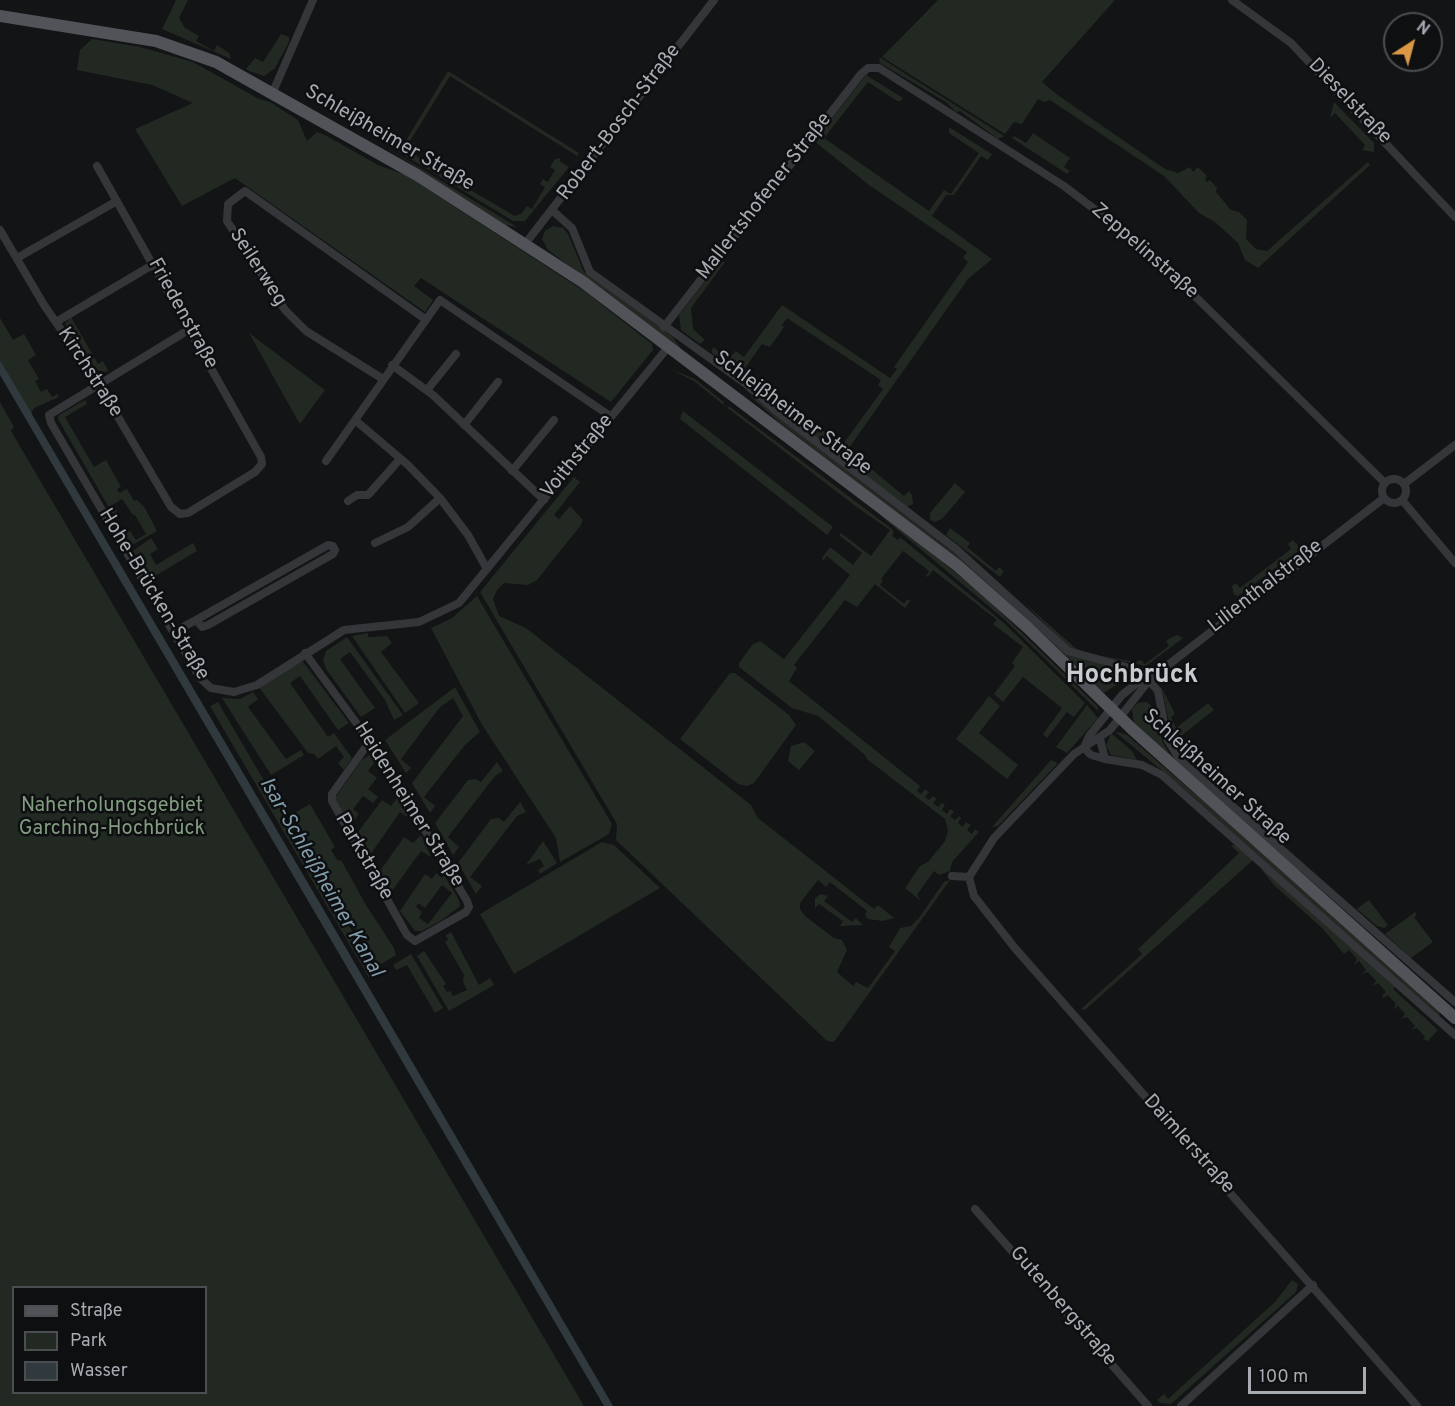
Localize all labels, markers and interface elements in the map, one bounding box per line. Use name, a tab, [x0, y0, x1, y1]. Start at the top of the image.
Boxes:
north arrow	[1383, 12, 1443, 72]
text: N	[1412, 18, 1433, 41]
street label: Robert-Bosch-Straße	[553, 40, 687, 206]
street label: Dieselstraße	[1302, 54, 1396, 150]
street label: Schleißheimer Straße	[300, 81, 478, 197]
street label: Mallertshofener Straße	[692, 109, 838, 285]
street label: Zeppelinstraße	[1085, 199, 1203, 305]
street label: Seilerweg	[223, 225, 291, 311]
street label: Friedenstraße	[142, 255, 222, 373]
street label: Kirchstraße	[51, 323, 127, 423]
street label: Schleißheimer Straße	[708, 347, 876, 481]
street label: Voithstraße	[537, 410, 619, 504]
street label: Hohe-Brücken-Straße	[92, 505, 214, 685]
street label: Lilienthalstraße	[1204, 535, 1328, 639]
district label: Hochbrück	[1066, 661, 1198, 693]
street label: Schleißheimer Straße	[1137, 705, 1295, 851]
street label: Heidenheimer Straße	[348, 718, 468, 892]
water label: Isar-Schleißheimer Kanal	[252, 774, 388, 982]
park label: Naherholungsgebiet Garching-Hochbrück	[19, 795, 205, 842]
street label: Parkstraße	[328, 809, 398, 905]
street label: Daimlerstraße	[1137, 1090, 1239, 1200]
street label: Gutenbergstraße	[1003, 1242, 1121, 1372]
legend	[12, 1286, 207, 1394]
text: Straße	[70, 1300, 122, 1323]
text: Park	[70, 1330, 107, 1353]
scale bar	[1251, 1355, 1370, 1393]
text: Wasser	[70, 1360, 128, 1383]
text: 100 m	[1259, 1366, 1308, 1389]

